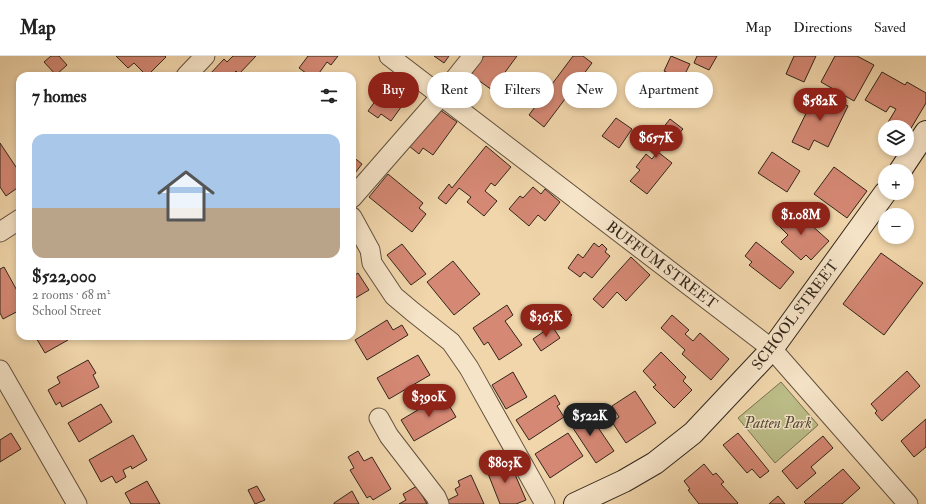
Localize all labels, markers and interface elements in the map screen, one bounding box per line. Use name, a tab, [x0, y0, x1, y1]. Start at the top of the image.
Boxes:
text: Map	[20, 16, 56, 40]
text: Map	[745, 19, 771, 36]
text: Directions	[793, 19, 852, 36]
text: Saved	[874, 19, 906, 36]
chip: Buy	[368, 72, 419, 108]
chip: Rent	[427, 72, 482, 108]
chip: Filters	[490, 72, 554, 108]
chip: New	[562, 72, 617, 108]
chip: Apartment	[625, 72, 713, 108]
icon: filters	[318, 85, 340, 107]
text: 7 homes	[32, 86, 87, 107]
pin: $582K	[792, 88, 848, 122]
text: $582K	[803, 93, 837, 109]
map controls	[878, 120, 914, 244]
button: layers	[878, 120, 914, 156]
pin: $657K	[628, 125, 684, 159]
text: $657K	[639, 130, 673, 146]
icon: home	[150, 160, 222, 232]
button: +	[878, 164, 914, 200]
pin: $1.08M	[768, 202, 834, 236]
text: $1.08M	[781, 207, 821, 223]
button: −	[878, 208, 914, 244]
street label: BUFFUM STREET	[602, 217, 721, 313]
street label: SCHOOL STREET	[748, 257, 843, 374]
text: $522,000	[32, 266, 96, 287]
text: 2 rooms · 68 m²	[32, 287, 110, 303]
text: School Street	[32, 303, 101, 319]
pin: $363K	[518, 304, 574, 338]
text: $363K	[530, 309, 562, 325]
pin: $390K	[401, 384, 457, 418]
text: $390K	[412, 389, 446, 405]
pin: $522K	[562, 403, 618, 437]
text: $522K	[572, 408, 608, 424]
park label: Patten Park	[743, 414, 812, 433]
pin: $803K	[477, 450, 533, 484]
text: $803K	[488, 455, 522, 471]

